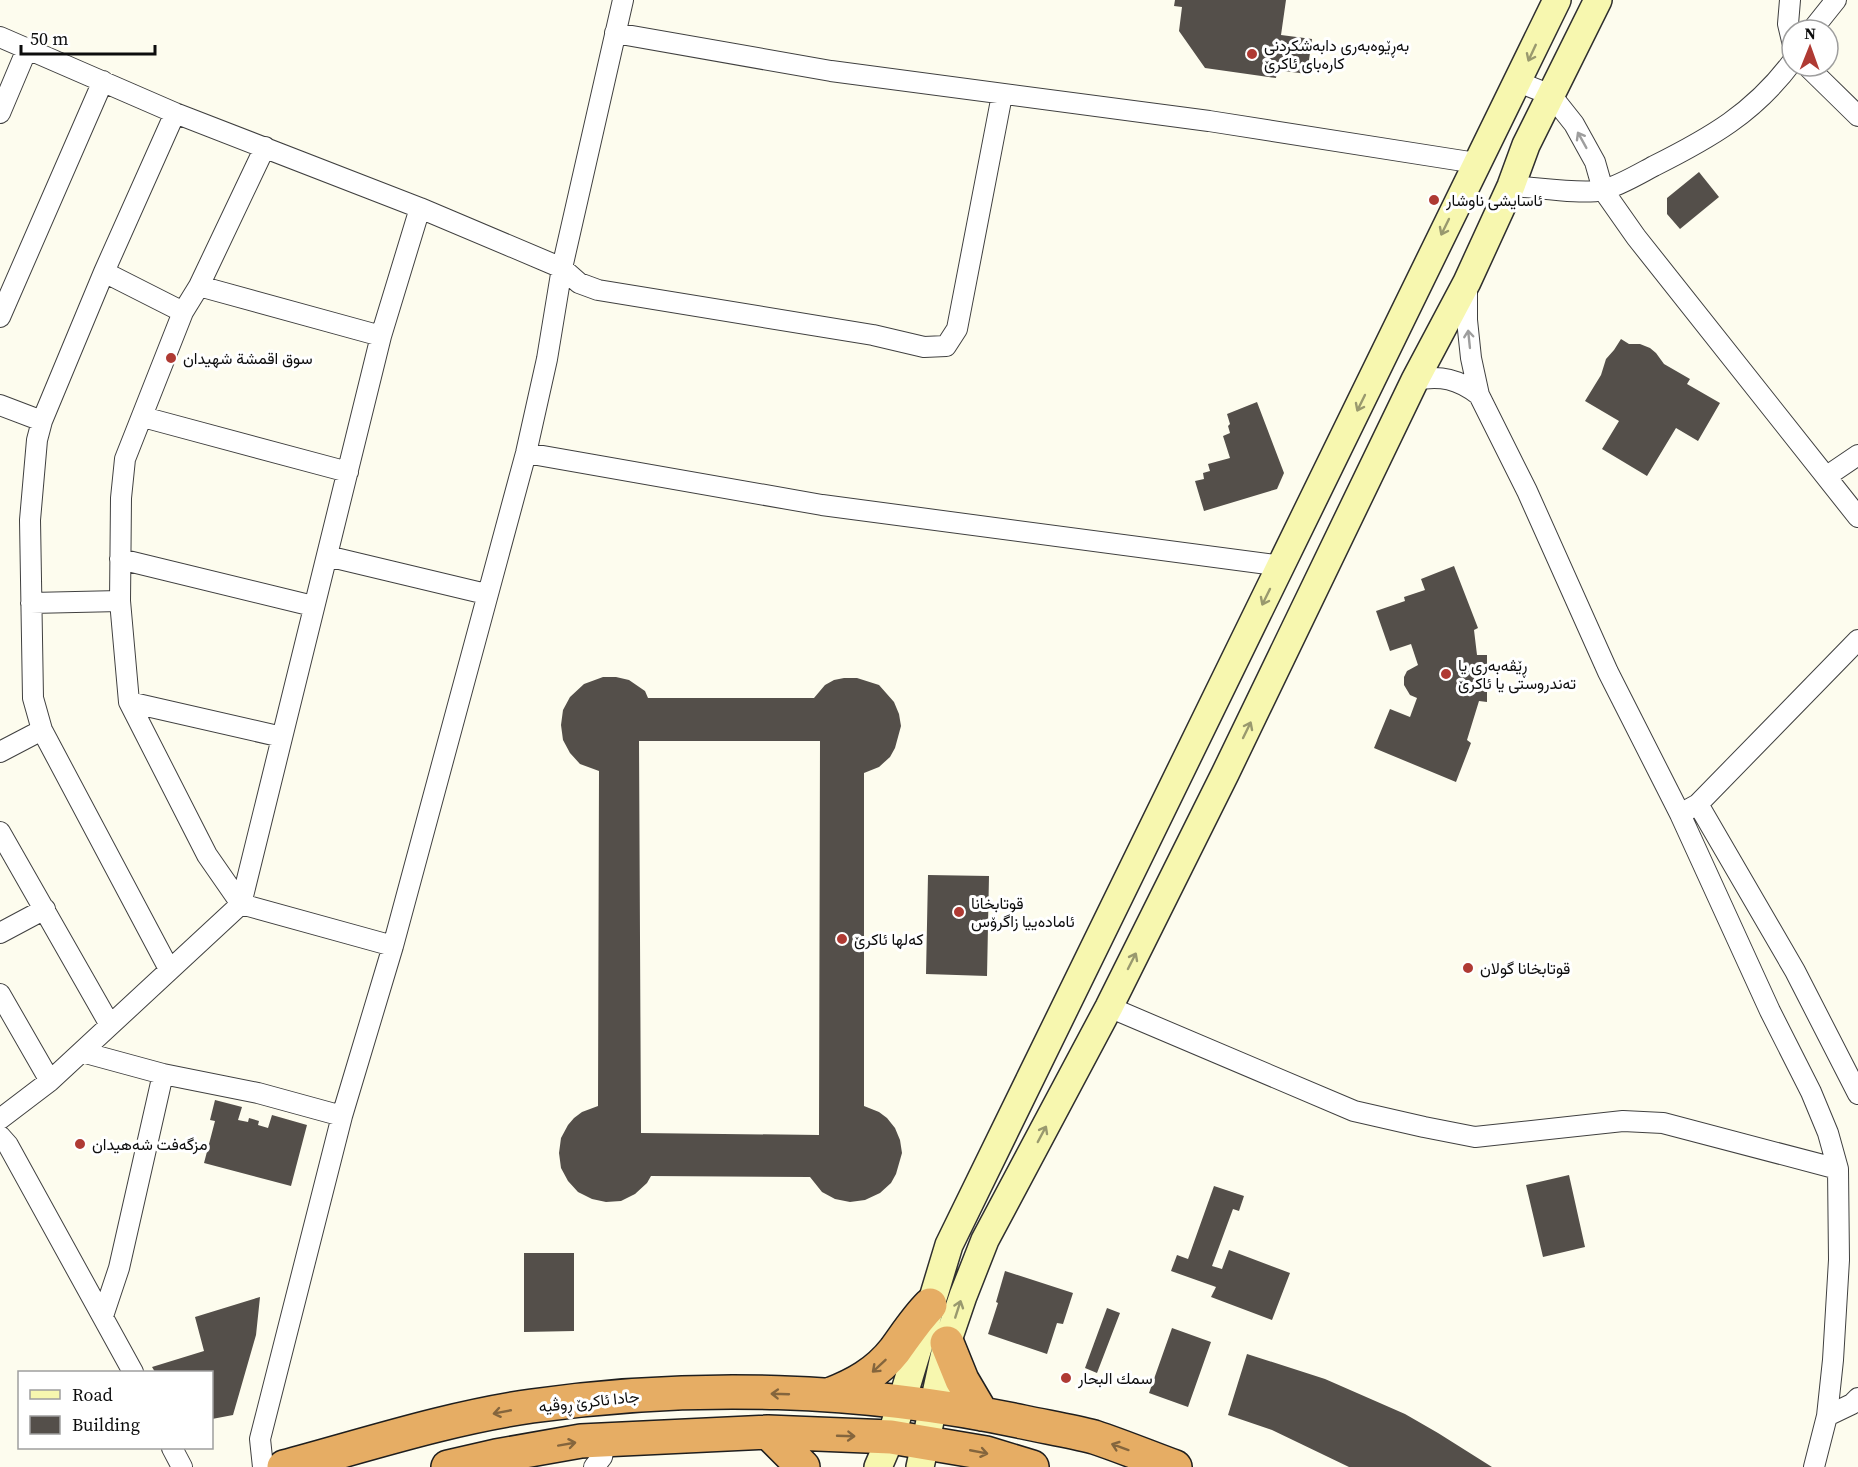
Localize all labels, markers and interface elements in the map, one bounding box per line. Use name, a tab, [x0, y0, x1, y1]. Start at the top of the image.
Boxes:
scale bar	[21, 18, 154, 56]
north arrow	[1780, 18, 1840, 78]
text: N	[1804, 22, 1817, 44]
text: 50 m	[30, 26, 68, 51]
place label: بەڕێوەبەری دابەشکردنی کارەبای ئاکرێ	[1264, 34, 1409, 74]
one-way arrow	[1526, 43, 1538, 61]
marker: بەڕێوەبەری دابەشکردنی کارەبای ئاکرێ	[1245, 47, 1259, 61]
one-way arrow	[1576, 132, 1588, 149]
place label: ئاسايشى ناوشار	[1445, 189, 1543, 211]
marker: ئاسايشى ناوشار	[1427, 193, 1441, 207]
one-way arrow	[1439, 218, 1451, 236]
one-way arrow	[1463, 330, 1474, 349]
place label: سوق اقمشة شهيدان	[183, 347, 313, 369]
marker: سوق اقمشة شهيدان	[164, 351, 178, 365]
one-way arrow	[1354, 394, 1366, 412]
one-way arrow	[1260, 588, 1272, 606]
place label: ڕێڤەبەری یا تەندروستی یا ئاکرێ	[1458, 654, 1576, 694]
marker: ڕێڤەبەری یا تەندروستی یا ئاکرێ	[1439, 667, 1453, 681]
one-way arrow	[1241, 721, 1253, 739]
place label: قوتابخانا ئامادەییا زاگرۆس	[971, 892, 1075, 932]
marker: قوتابخانا ئامادەییا زاگرۆس	[952, 905, 966, 919]
place label: کەلها ئاکرێ	[854, 928, 924, 950]
marker: کەلها ئاکرێ	[835, 932, 849, 946]
one-way arrow	[1126, 953, 1138, 970]
place label: قوتابخانا گولان	[1480, 957, 1570, 979]
marker: قوتابخانا گولان	[1461, 961, 1475, 975]
one-way arrow	[1037, 1125, 1048, 1143]
place label: مزگەفت شه‌هيدان	[92, 1133, 207, 1155]
marker: مزگەفت شه‌هيدان	[73, 1137, 87, 1151]
one-way arrow	[953, 1300, 964, 1319]
one-way arrow	[872, 1359, 887, 1374]
place label: سمك البحار	[1077, 1367, 1153, 1389]
legend	[18, 1371, 213, 1449]
marker: سمك البحار	[1059, 1371, 1073, 1385]
text: Road	[72, 1382, 113, 1407]
street label: جادا ئاکرێ ڕوڤیە	[538, 1385, 641, 1419]
one-way arrow	[770, 1388, 790, 1400]
one-way arrow	[492, 1407, 512, 1418]
text: Building	[72, 1412, 140, 1437]
one-way arrow	[836, 1430, 856, 1441]
one-way arrow	[557, 1438, 577, 1449]
one-way arrow	[1112, 1441, 1130, 1452]
one-way arrow	[969, 1447, 988, 1458]

